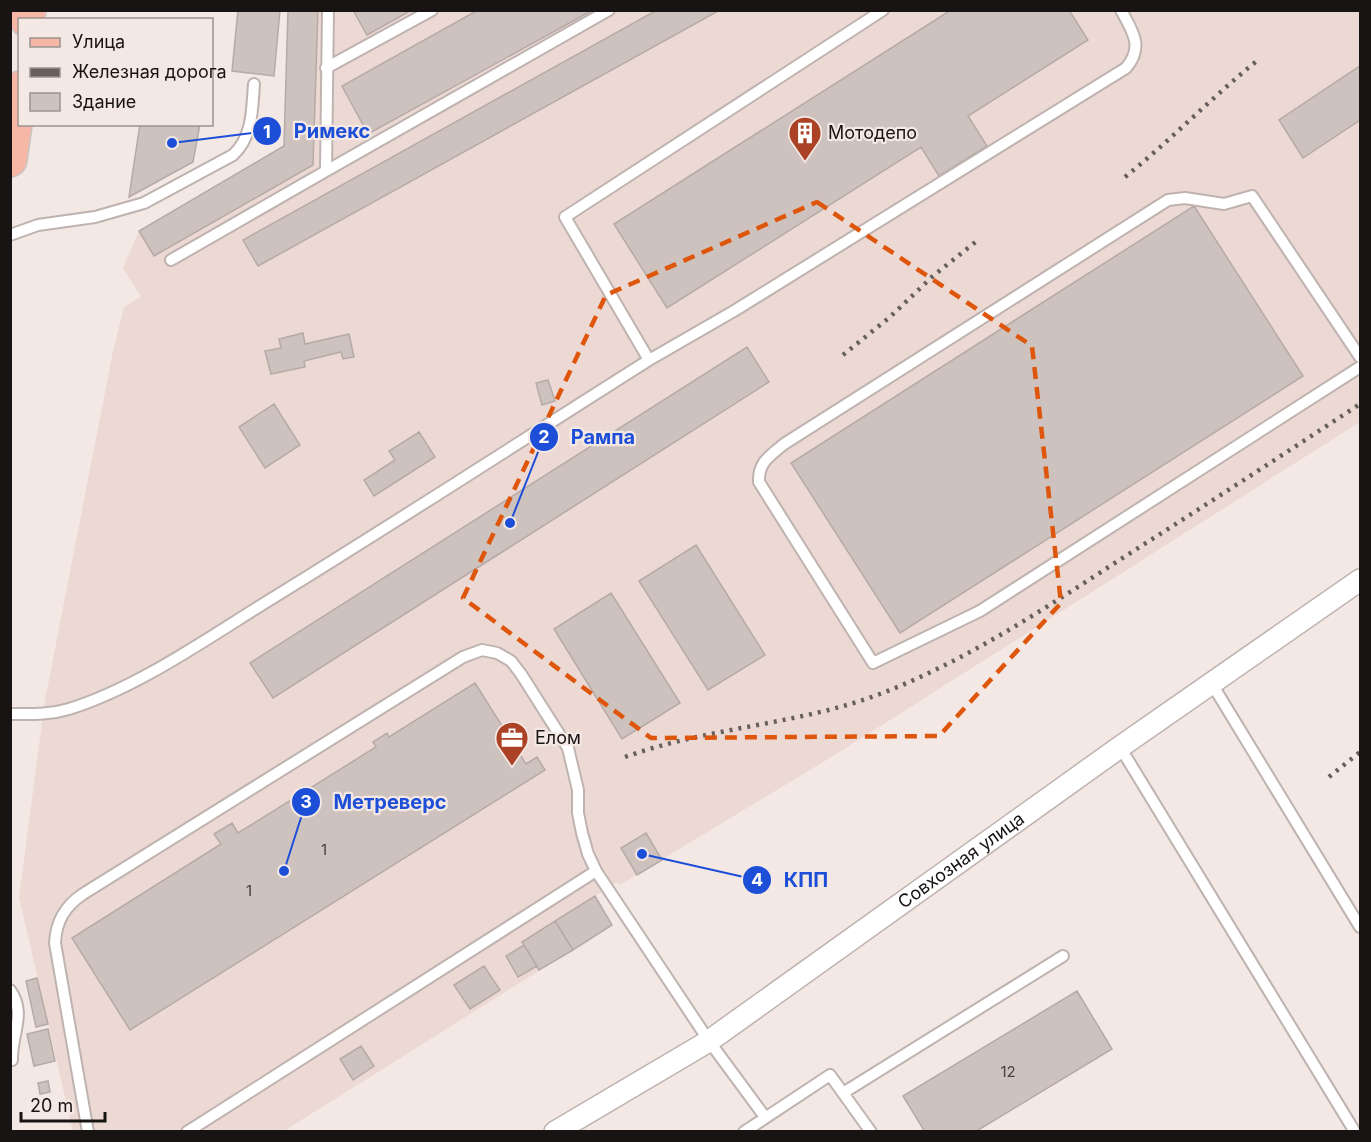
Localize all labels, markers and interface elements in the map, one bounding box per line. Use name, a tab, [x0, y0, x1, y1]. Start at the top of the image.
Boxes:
legend	[18, 18, 213, 126]
text: Улица	[72, 31, 125, 52]
text: Железная дорога	[72, 61, 227, 82]
text: Здание	[72, 91, 136, 112]
callout: Римекс	[252, 112, 382, 150]
building icon: Мотодепо	[787, 115, 823, 162]
text: Римекс	[294, 119, 370, 143]
text: 1	[263, 121, 271, 142]
place label: Мотодепо	[828, 122, 917, 143]
callout: Рампа	[529, 418, 648, 456]
text: Рампа	[571, 425, 635, 449]
text: 2	[538, 426, 550, 447]
office icon: Елом	[494, 720, 530, 767]
place label: Елом	[535, 727, 581, 748]
callout: Метреверс	[291, 783, 459, 821]
text: Метреверс	[333, 790, 447, 814]
text: 3	[300, 791, 312, 812]
street label: Совхозная улица	[894, 808, 1028, 912]
house number: 1	[321, 840, 327, 859]
callout: КПП	[742, 861, 840, 899]
text: КПП	[784, 868, 828, 892]
text: 4	[751, 869, 763, 890]
house number: 1	[246, 881, 252, 900]
house number: 12	[1000, 1062, 1016, 1081]
scale bar	[21, 1085, 105, 1123]
text: 20 m	[30, 1095, 73, 1116]

